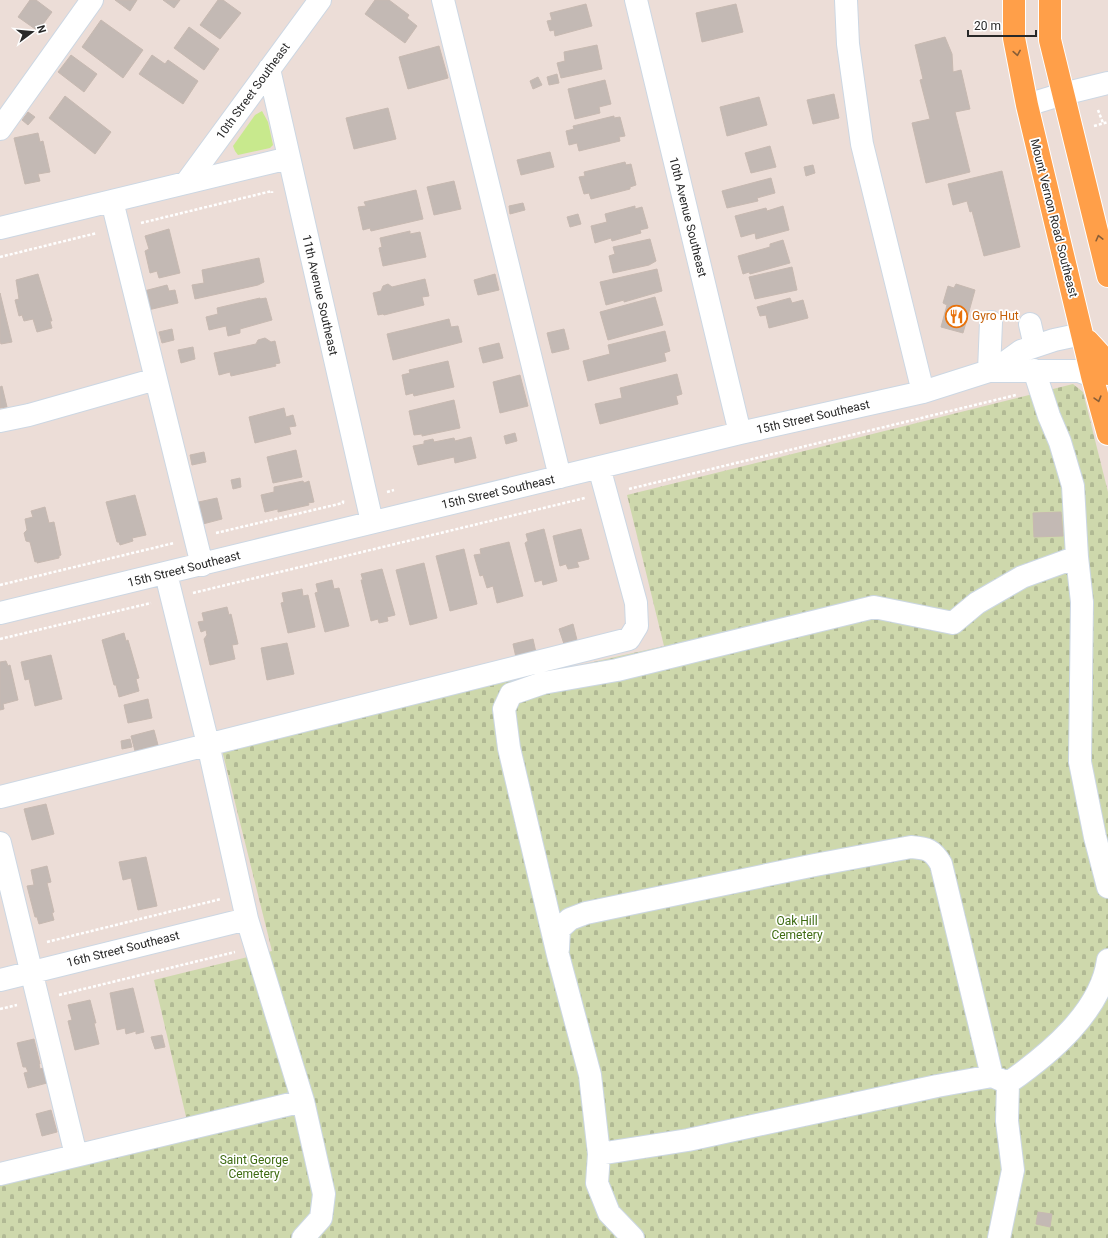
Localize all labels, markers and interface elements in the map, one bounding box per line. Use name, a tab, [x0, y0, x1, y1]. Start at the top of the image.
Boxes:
north arrow	[12, 12, 52, 52]
scale bar	[968, 12, 1036, 38]
text: 20 m	[974, 19, 1001, 33]
text: N	[34, 24, 49, 35]
street label: 10th Street Southeast	[213, 40, 293, 142]
one-way arrow	[1012, 50, 1021, 56]
street label: Mount Vernon Road Southeast	[1027, 137, 1081, 299]
street label: 10th Avenue Southeast	[666, 155, 710, 279]
street label: 11th Avenue Southeast	[299, 233, 341, 357]
one-way arrow	[1095, 235, 1103, 241]
restaurant icon: Gyro Hut	[943, 303, 969, 329]
place label: Gyro Hut	[972, 309, 1019, 323]
one-way arrow	[1093, 395, 1102, 402]
street label: 15th Street Southeast	[755, 397, 871, 437]
street label: 15th Street Southeast	[440, 472, 556, 512]
street label: 15th Street Southeast	[126, 548, 242, 590]
park label: Oak Hill Cemetery	[771, 914, 823, 942]
street label: 16th Street Southeast	[65, 928, 181, 970]
park label: Saint George Cemetery	[220, 1153, 288, 1181]

